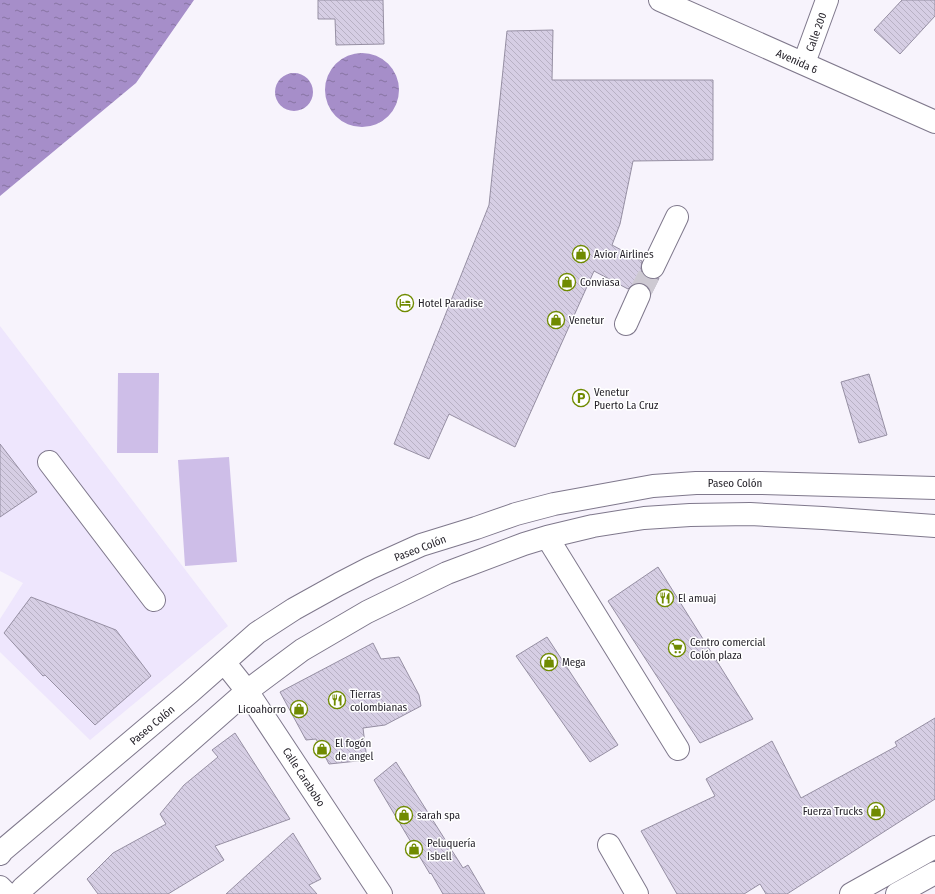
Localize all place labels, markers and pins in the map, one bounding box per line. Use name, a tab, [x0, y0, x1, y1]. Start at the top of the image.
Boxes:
shop icon: Avior Airlines	[571, 244, 591, 264]
place label: Avior Airlines	[594, 248, 654, 261]
shop icon: Conviasa	[557, 272, 577, 292]
place label: Conviasa	[580, 276, 620, 289]
hotel icon: Hotel Paradise	[395, 293, 415, 313]
place label: Hotel Paradise	[418, 297, 483, 310]
shop icon: Venetur	[546, 310, 566, 330]
place label: Venetur	[569, 314, 604, 327]
place label: Venetur Puerto La Cruz	[594, 386, 659, 412]
parking icon: Venetur Puerto La Cruz	[571, 388, 591, 408]
restaurant icon: El amuaj	[655, 588, 675, 608]
place label: El amuaj	[678, 592, 716, 605]
place label: Centro comercial Colón plaza	[690, 636, 766, 662]
supermarket icon: Centro comercial Colón plaza	[667, 638, 687, 658]
shop icon: Mega	[539, 652, 559, 672]
place label: Mega	[562, 656, 586, 669]
place label: Tierras colombianas	[350, 688, 408, 714]
restaurant icon: Tierras colombianas	[327, 690, 347, 710]
shop icon: Licoahorro	[289, 699, 309, 719]
place label: Licoahorro	[238, 703, 286, 716]
place label: El fogón de angel	[335, 737, 374, 763]
shop icon: El fogón de angel	[312, 739, 332, 759]
shop icon: Fuerza Trucks	[866, 801, 886, 821]
shop icon: sarah spa	[394, 805, 414, 825]
place label: Fuerza Trucks	[803, 805, 863, 818]
place label: sarah spa	[417, 809, 460, 822]
place label: Peluquería Isbell	[427, 837, 476, 863]
shop icon: Peluquería Isbell	[404, 839, 424, 859]

